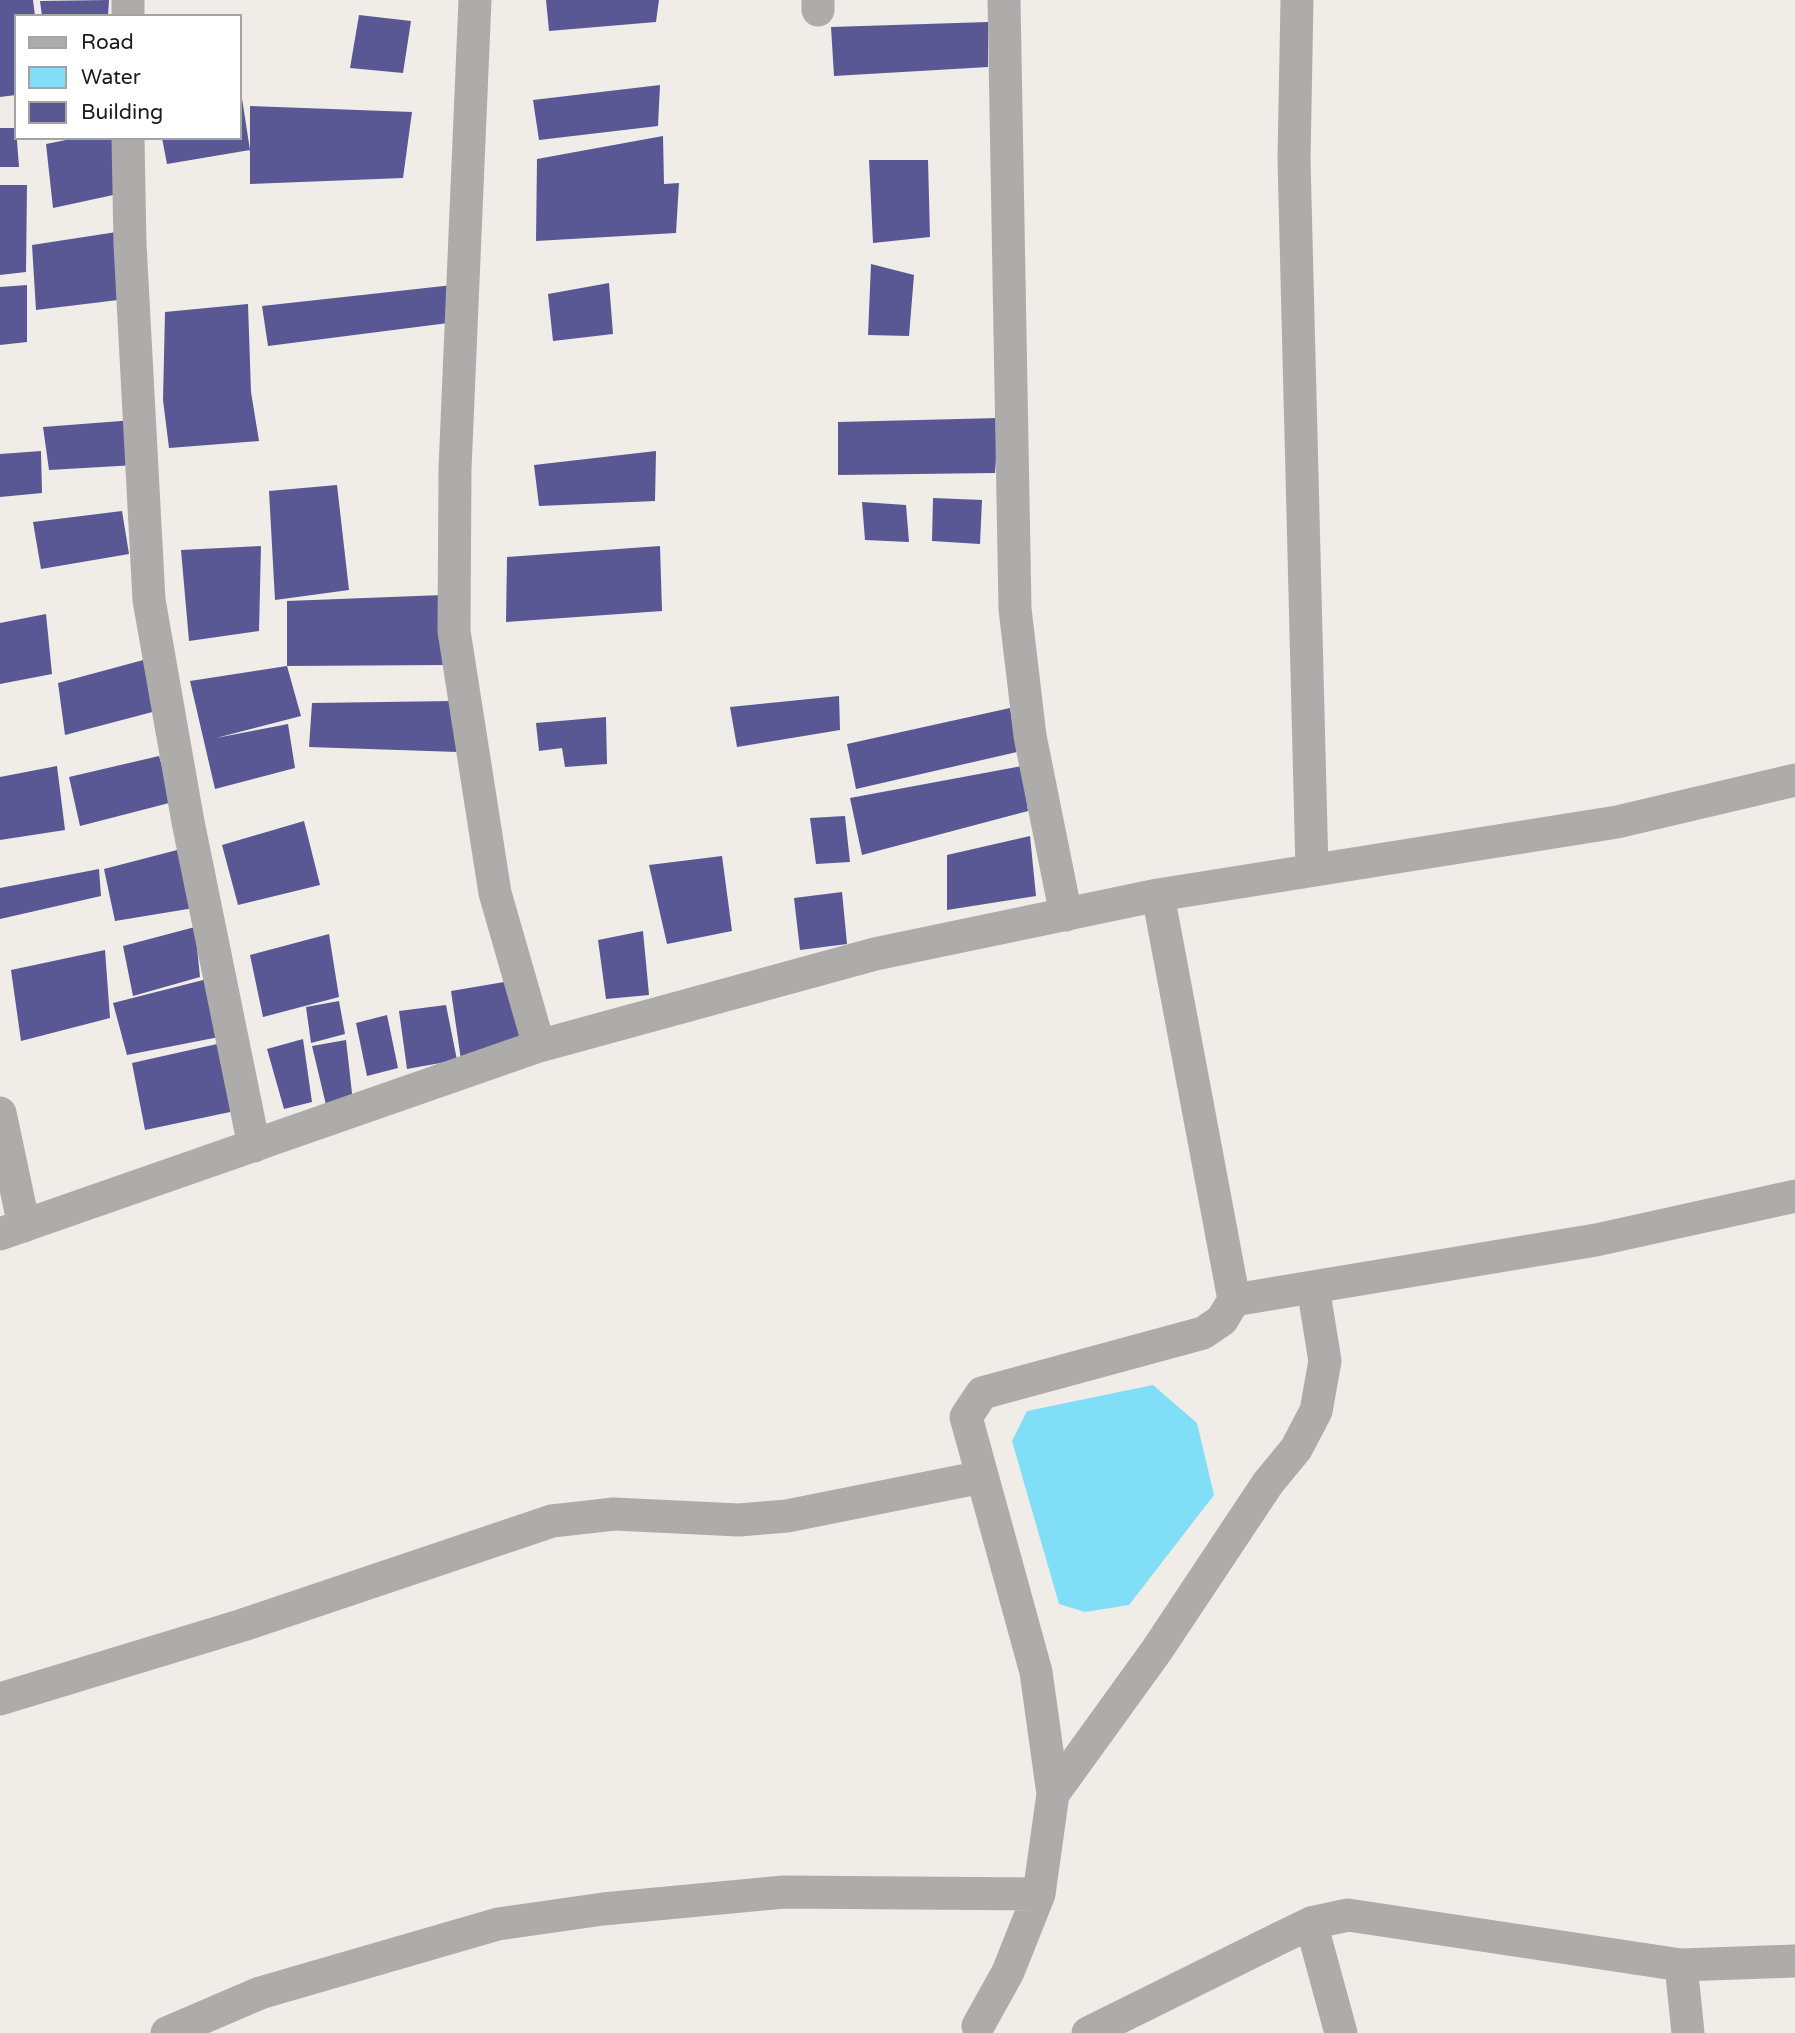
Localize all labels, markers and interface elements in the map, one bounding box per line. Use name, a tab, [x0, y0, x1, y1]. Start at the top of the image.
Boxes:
legend	[14, 14, 242, 140]
text: Road	[81, 30, 134, 55]
text: Water	[81, 65, 141, 90]
text: Building	[81, 100, 163, 125]

